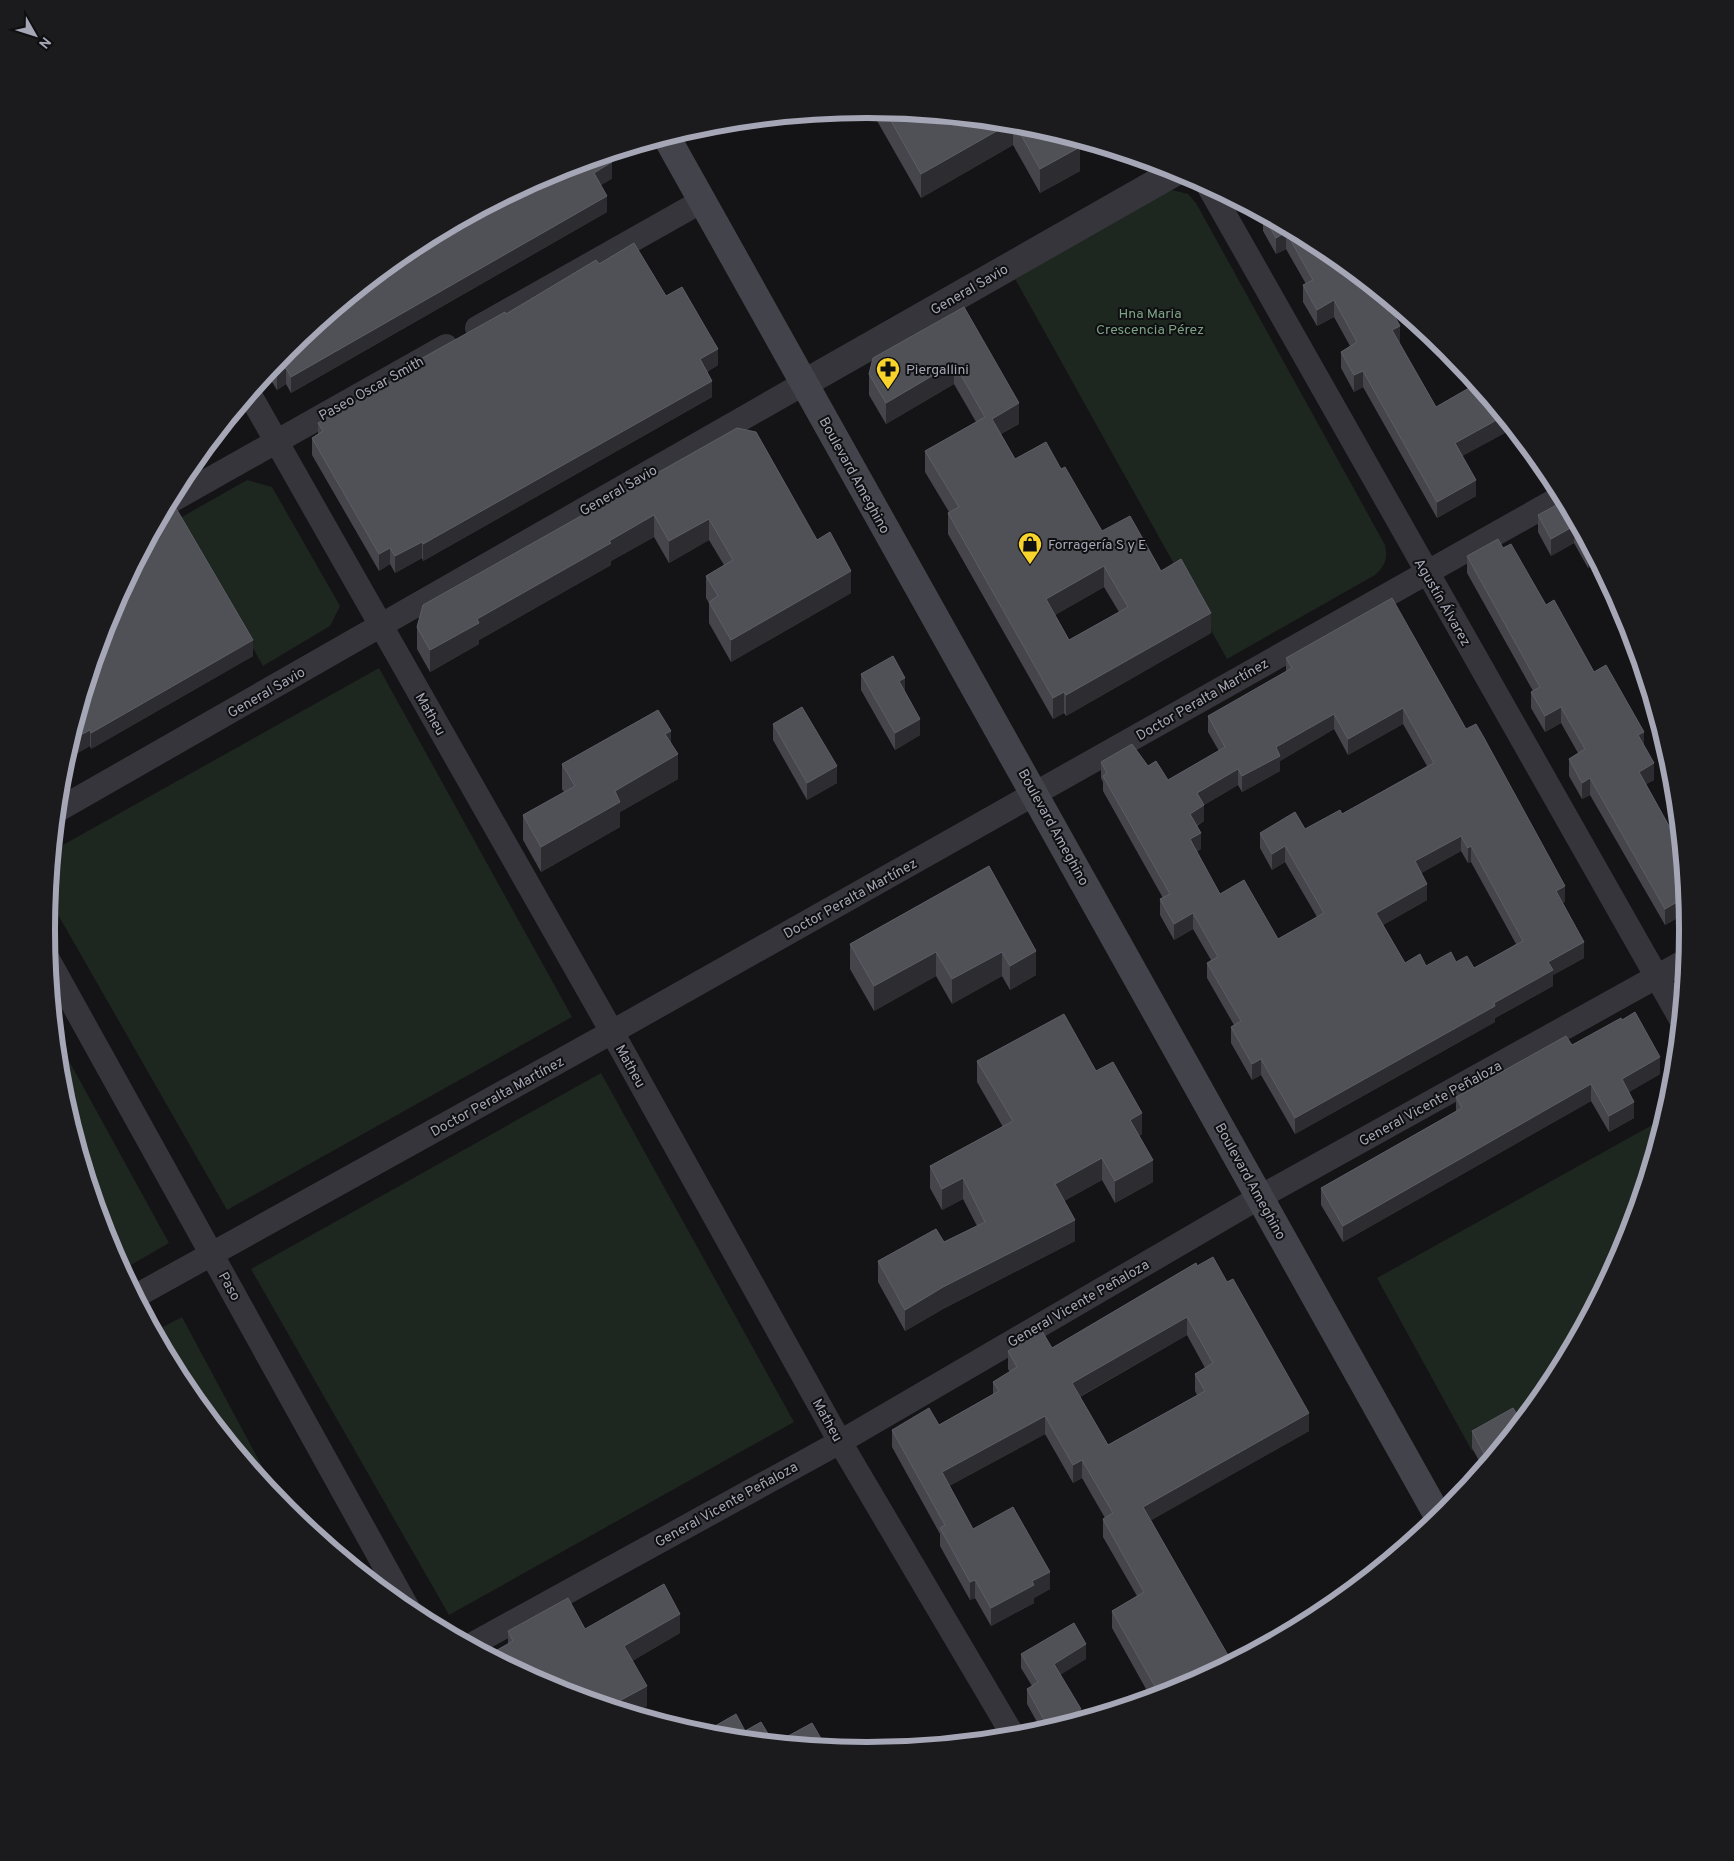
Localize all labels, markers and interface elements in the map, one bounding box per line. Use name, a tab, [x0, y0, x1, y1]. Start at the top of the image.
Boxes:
north arrow	[10, 10, 60, 60]
text: N	[34, 33, 54, 51]
street label: General Savio	[928, 261, 1012, 319]
park label: Hna Maria Crescencia Pérez	[1096, 306, 1204, 339]
street label: Paseo Oscar Smith	[316, 353, 427, 425]
pharmacy icon: Piergallini	[875, 356, 901, 390]
place label: Piergallini	[906, 362, 969, 379]
street label: Boulevard Ameghino	[815, 414, 893, 537]
street label: General Savio	[577, 462, 661, 520]
shop icon: Forragería S y E	[1017, 531, 1043, 565]
place label: Forragería S y E	[1048, 537, 1147, 554]
street label: Agustín Álvarez	[1410, 555, 1474, 650]
street label: Doctor Peralta Martínez	[1134, 655, 1272, 745]
street label: General Savio	[225, 664, 309, 722]
street label: Matheu	[411, 690, 449, 739]
street label: Boulevard Ameghino	[1014, 766, 1092, 889]
street label: Doctor Peralta Martínez	[781, 856, 920, 943]
street label: Matheu	[611, 1042, 648, 1091]
street label: Doctor Peralta Martínez	[428, 1054, 567, 1141]
street label: General Vicente Peñaloza	[1356, 1058, 1505, 1151]
street label: Boulevard Ameghino	[1211, 1120, 1289, 1243]
street label: General Vicente Peñaloza	[1005, 1257, 1153, 1352]
street label: Paso	[214, 1269, 244, 1304]
street label: Matheu	[808, 1396, 845, 1445]
street label: General Vicente Peñaloza	[652, 1459, 801, 1552]

